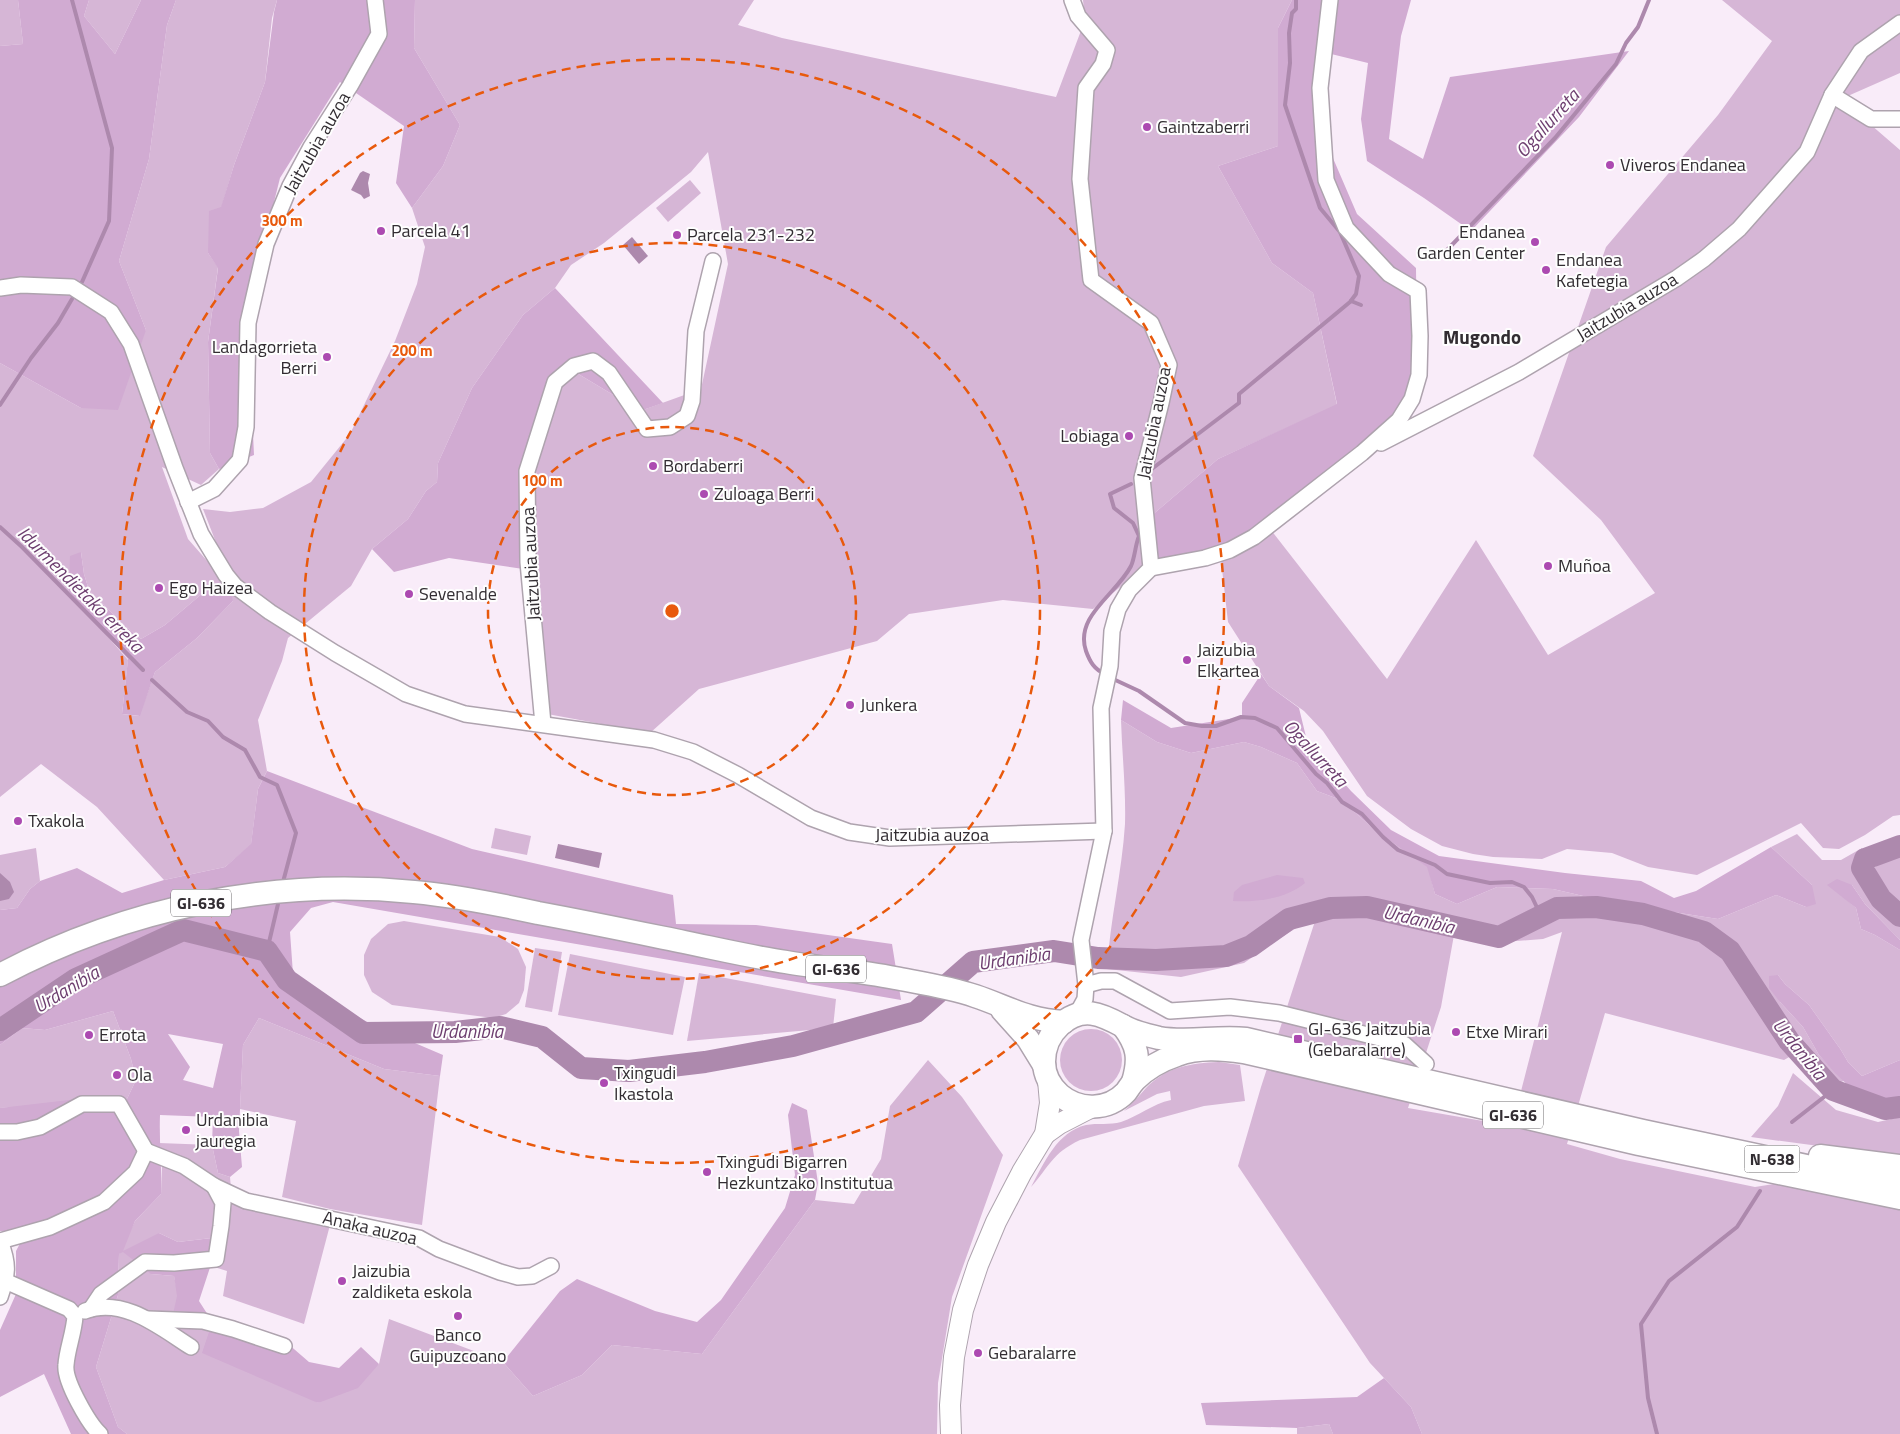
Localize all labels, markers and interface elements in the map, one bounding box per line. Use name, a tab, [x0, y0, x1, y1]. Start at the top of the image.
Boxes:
water label: Ogallurreta	[1508, 81, 1587, 164]
street label: Jaitzubia auzoa	[276, 87, 357, 199]
place label: Gaintzaberri	[1157, 113, 1249, 140]
marker: Gaintzaberri	[1141, 121, 1153, 133]
place label: Viveros Endanea	[1620, 151, 1746, 178]
marker: Viveros Endanea	[1604, 159, 1616, 171]
text: 300 m	[261, 209, 303, 232]
place label: Parcela 41	[391, 217, 471, 244]
place label: Endanea Garden Center	[1417, 218, 1525, 266]
place label: Parcela 231-232	[687, 221, 815, 248]
marker: Parcela 41	[375, 225, 387, 237]
marker: Parcela 231-232	[671, 229, 683, 241]
marker: Endanea Garden Center	[1529, 236, 1541, 248]
place label: Endanea Kafetegia	[1556, 246, 1628, 294]
marker: Endanea Kafetegia	[1540, 264, 1552, 276]
street label: Jaitzubia auzoa	[1571, 266, 1682, 347]
district label: Mugondo	[1443, 322, 1521, 351]
place label: Landagorrieta Berri	[212, 333, 317, 381]
text: 200 m	[391, 339, 433, 362]
marker: Landagorrieta Berri	[321, 351, 333, 363]
street label: Jaitzubia auzoa	[1129, 364, 1178, 481]
place label: Lobiaga	[1060, 422, 1119, 449]
marker: Lobiaga	[1123, 430, 1135, 442]
place label: Bordaberri	[663, 452, 743, 479]
marker: Bordaberri	[647, 460, 659, 472]
text: 100 m	[521, 469, 563, 492]
place label: Zuloaga Berri	[714, 480, 815, 507]
marker: Zuloaga Berri	[698, 488, 710, 500]
street label: Jaitzubia auzoa	[514, 506, 547, 622]
water label: Idurmendietako erreka	[11, 519, 152, 660]
place label: Muñoa	[1558, 552, 1611, 579]
marker: Muñoa	[1542, 560, 1554, 572]
place label: Ego Haizea	[169, 574, 253, 601]
place label: Sevenalde	[419, 580, 497, 607]
marker: Ego Haizea	[153, 582, 165, 594]
marker: Sevenalde	[403, 588, 415, 600]
centre of rings	[663, 602, 681, 620]
place label: Jaizubia Elkartea	[1197, 636, 1259, 684]
marker: Jaizubia Elkartea	[1181, 654, 1193, 666]
place label: Junkera	[860, 691, 917, 718]
marker: Junkera	[844, 699, 856, 711]
water label: Ogallurreta	[1277, 712, 1357, 794]
place label: Txakola	[28, 807, 84, 834]
marker: Txakola	[12, 815, 24, 827]
street label: Jaitzubia auzoa	[875, 821, 989, 848]
road number: GI-636	[171, 890, 231, 916]
water label: Urdanibia	[1381, 896, 1459, 941]
water label: Urdanibia	[976, 938, 1053, 977]
road number: GI-636	[806, 956, 866, 982]
water label: Urdanibia	[27, 957, 105, 1020]
water label: Urdanibia	[1766, 1011, 1835, 1087]
place label: GI-636 Jaitzubia (Gebaralarre)	[1308, 1015, 1430, 1063]
water label: Urdanibia	[431, 1016, 505, 1045]
place label: Etxe Mirari	[1466, 1018, 1548, 1045]
place label: Errota	[99, 1021, 146, 1048]
marker: Etxe Mirari	[1450, 1026, 1462, 1038]
marker: Errota	[83, 1029, 95, 1041]
marker: GI-636 Jaitzubia (Gebaralarre)	[1292, 1033, 1304, 1045]
place label: Txingudi Ikastola	[614, 1059, 676, 1107]
place label: Ola	[127, 1061, 152, 1088]
marker: Ola	[111, 1069, 123, 1081]
marker: Txingudi Ikastola	[598, 1077, 610, 1089]
road number: GI-636	[1483, 1102, 1543, 1128]
place label: Urdanibia jauregia	[195, 1106, 268, 1154]
marker: Urdanibia jauregia	[180, 1124, 192, 1136]
road number: N-638	[1744, 1146, 1800, 1172]
place label: Txingudi Bigarren Hezkuntzako Institutua	[717, 1148, 893, 1196]
marker: Txingudi Bigarren Hezkuntzako Institutua	[701, 1166, 713, 1178]
street label: Anaka auzoa	[320, 1204, 420, 1251]
place label: Jaizubia zaldiketa eskola	[352, 1257, 472, 1305]
marker: Jaizubia zaldiketa eskola	[336, 1275, 348, 1287]
marker: Banco Guipuzcoano	[452, 1310, 464, 1322]
place label: Banco Guipuzcoano	[409, 1321, 507, 1369]
place label: Gebaralarre	[988, 1339, 1076, 1366]
marker: Gebaralarre	[972, 1347, 984, 1359]

